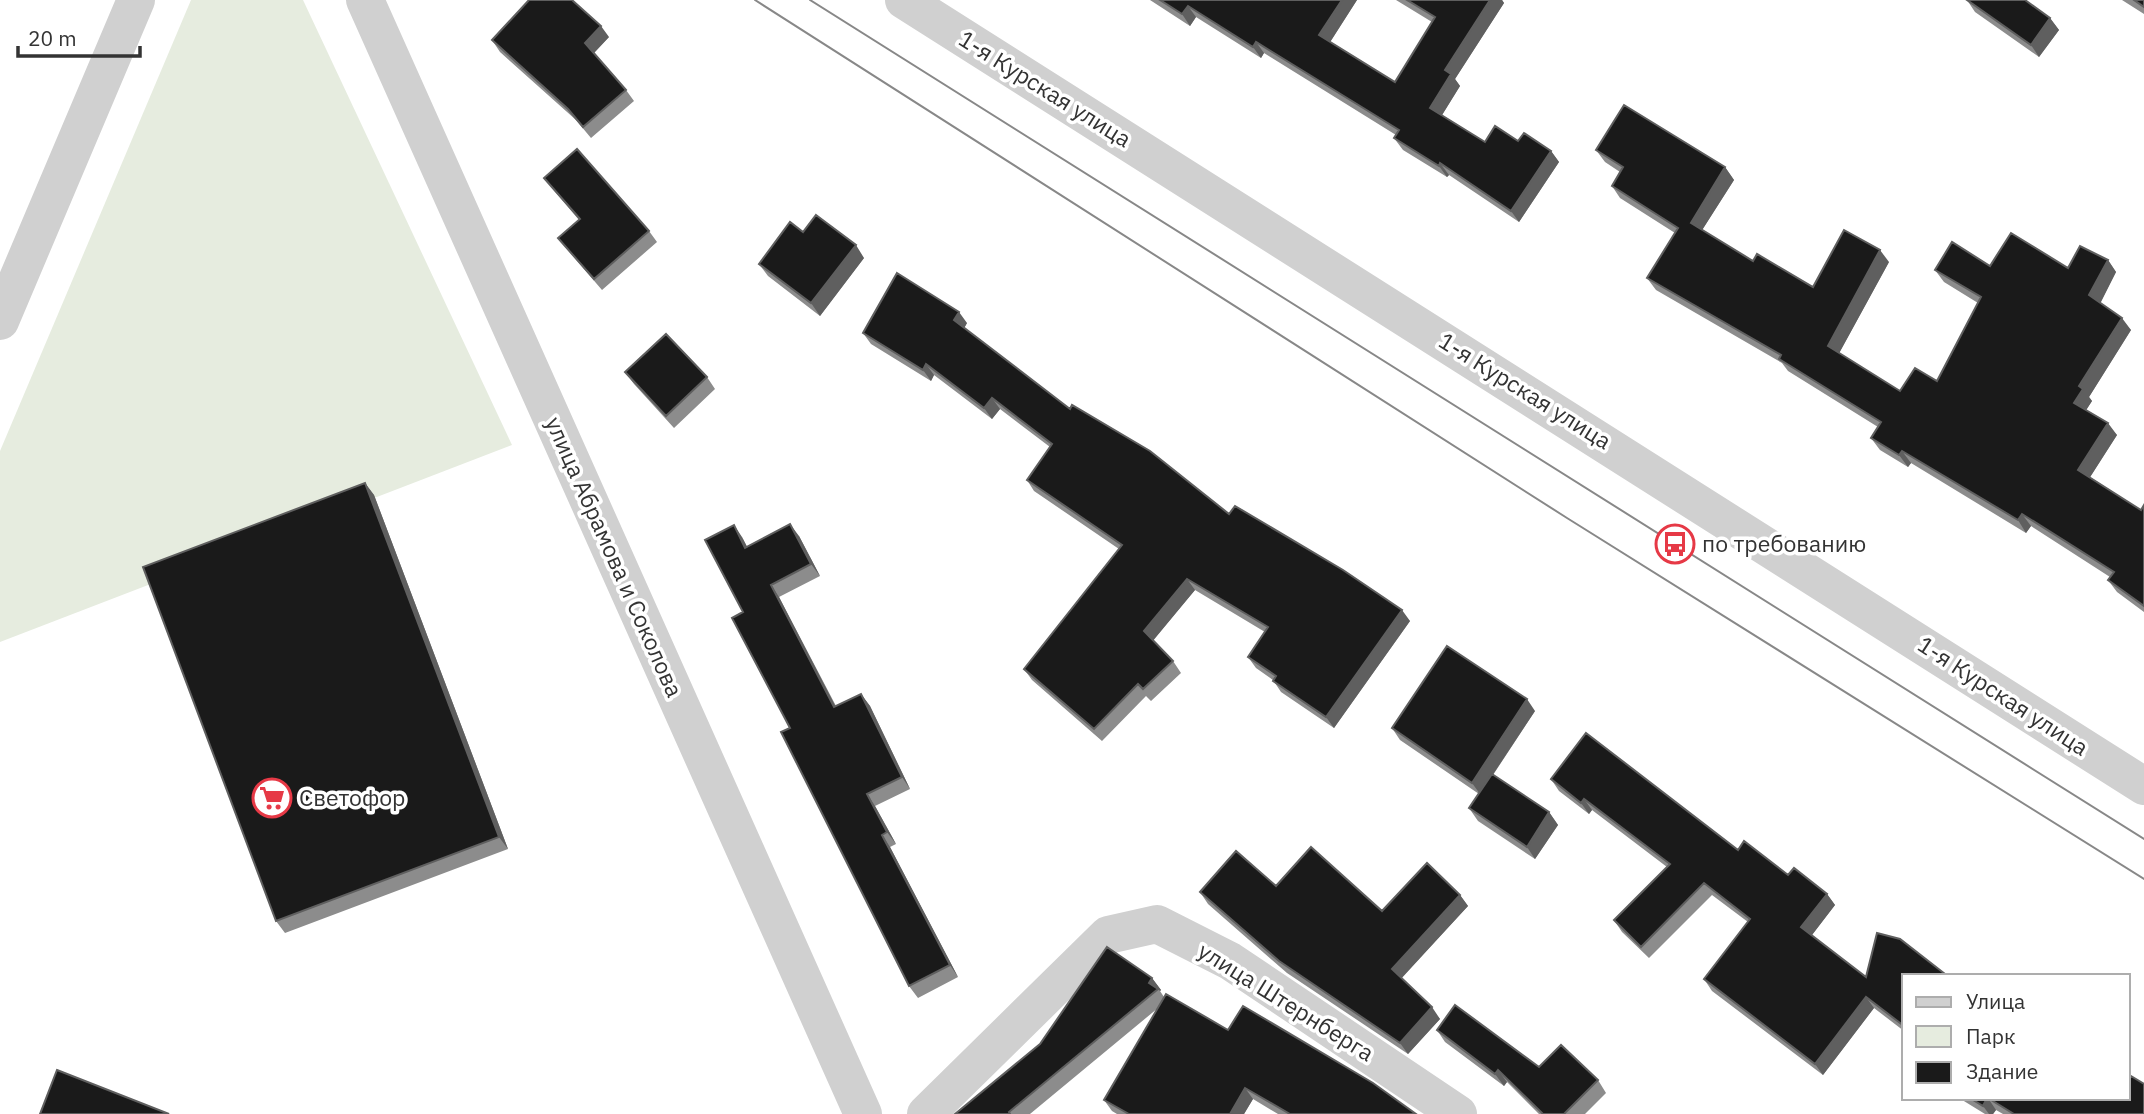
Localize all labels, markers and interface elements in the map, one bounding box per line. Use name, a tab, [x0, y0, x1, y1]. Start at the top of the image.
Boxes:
scale bar	[18, 14, 140, 58]
street label: 1-я Курская улица	[954, 23, 1137, 153]
text: 20 m	[28, 24, 77, 52]
street label: 1-я Курская улица	[1434, 325, 1617, 455]
street label: улица Абрамова и Соколова	[539, 412, 690, 701]
bus stop icon: по требованию	[1654, 523, 1696, 565]
place label: по требованию	[1702, 528, 1866, 558]
street label: 1-я Курская улица	[1912, 629, 2095, 762]
supermarket icon: Светофор	[251, 777, 293, 819]
place label: Светофор	[299, 782, 405, 812]
street label: улица Штернберга	[1193, 935, 1380, 1067]
legend	[1902, 974, 2130, 1100]
text: Улица	[1966, 987, 2025, 1015]
text: Парк	[1966, 1022, 2016, 1050]
text: Здание	[1966, 1057, 2038, 1085]

